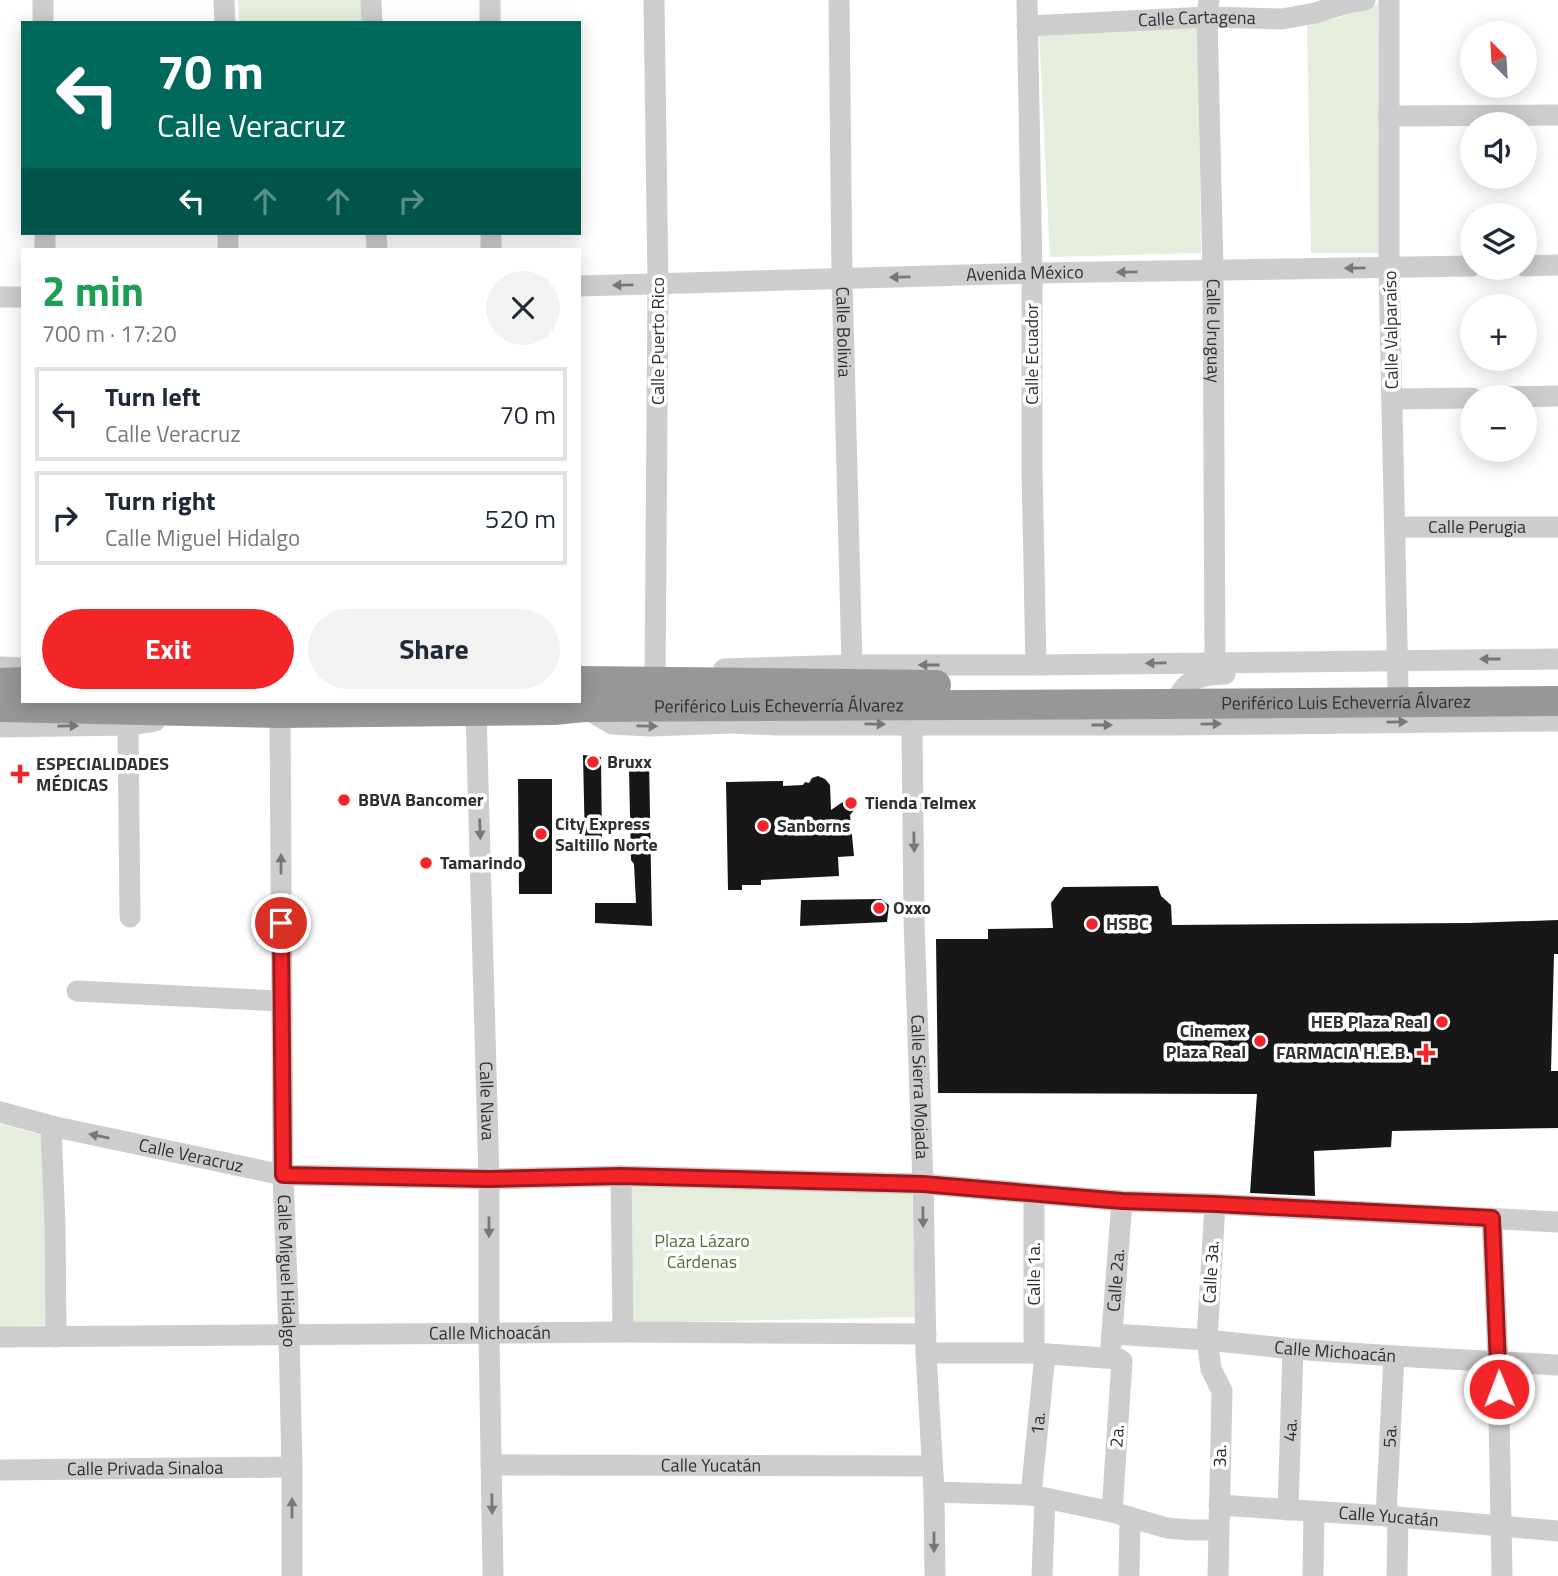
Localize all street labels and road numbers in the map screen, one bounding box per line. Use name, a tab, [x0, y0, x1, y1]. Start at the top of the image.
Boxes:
street label: Calle Cartagena	[1137, 3, 1256, 33]
street label: Avenida México	[966, 258, 1084, 288]
street label: Calle Valparaíso	[1376, 270, 1405, 390]
street label: Calle Puerto Rico	[644, 277, 671, 405]
street label: Calle Uruguay	[1200, 279, 1228, 383]
street label: Calle Bolivia	[829, 286, 859, 378]
street label: Calle Ecuador	[1018, 303, 1045, 405]
street label: Calle Perugia	[1428, 513, 1526, 540]
street label: Periférico Luis Echeverría Álvarez	[1221, 688, 1471, 717]
street label: Periférico Luis Echeverría Álvarez	[654, 691, 904, 720]
street label: Calle Sierra Mojada	[904, 1014, 936, 1160]
street label: Calle Nava	[473, 1061, 502, 1141]
street label: Calle Veracruz	[136, 1131, 246, 1179]
street label: Calle Miguel Hidalgo	[271, 1194, 303, 1348]
street label: Calle 3a.	[1195, 1240, 1226, 1304]
street label: Calle 1a.	[1020, 1242, 1047, 1306]
street label: Calle 2a.	[1100, 1248, 1131, 1313]
street label: Calle Michoacán	[429, 1319, 551, 1347]
street label: Calle Michoacán	[1273, 1333, 1397, 1369]
street label: 1a.	[1023, 1411, 1052, 1436]
street label: 4a.	[1276, 1418, 1304, 1442]
street label: 2a.	[1102, 1424, 1131, 1448]
street label: 5a.	[1375, 1424, 1404, 1448]
street label: 3a.	[1206, 1444, 1233, 1468]
street label: Calle Yucatán	[661, 1451, 761, 1479]
street label: Calle Privada Sinaloa	[67, 1454, 223, 1482]
street label: Calle Yucatán	[1338, 1499, 1440, 1534]

